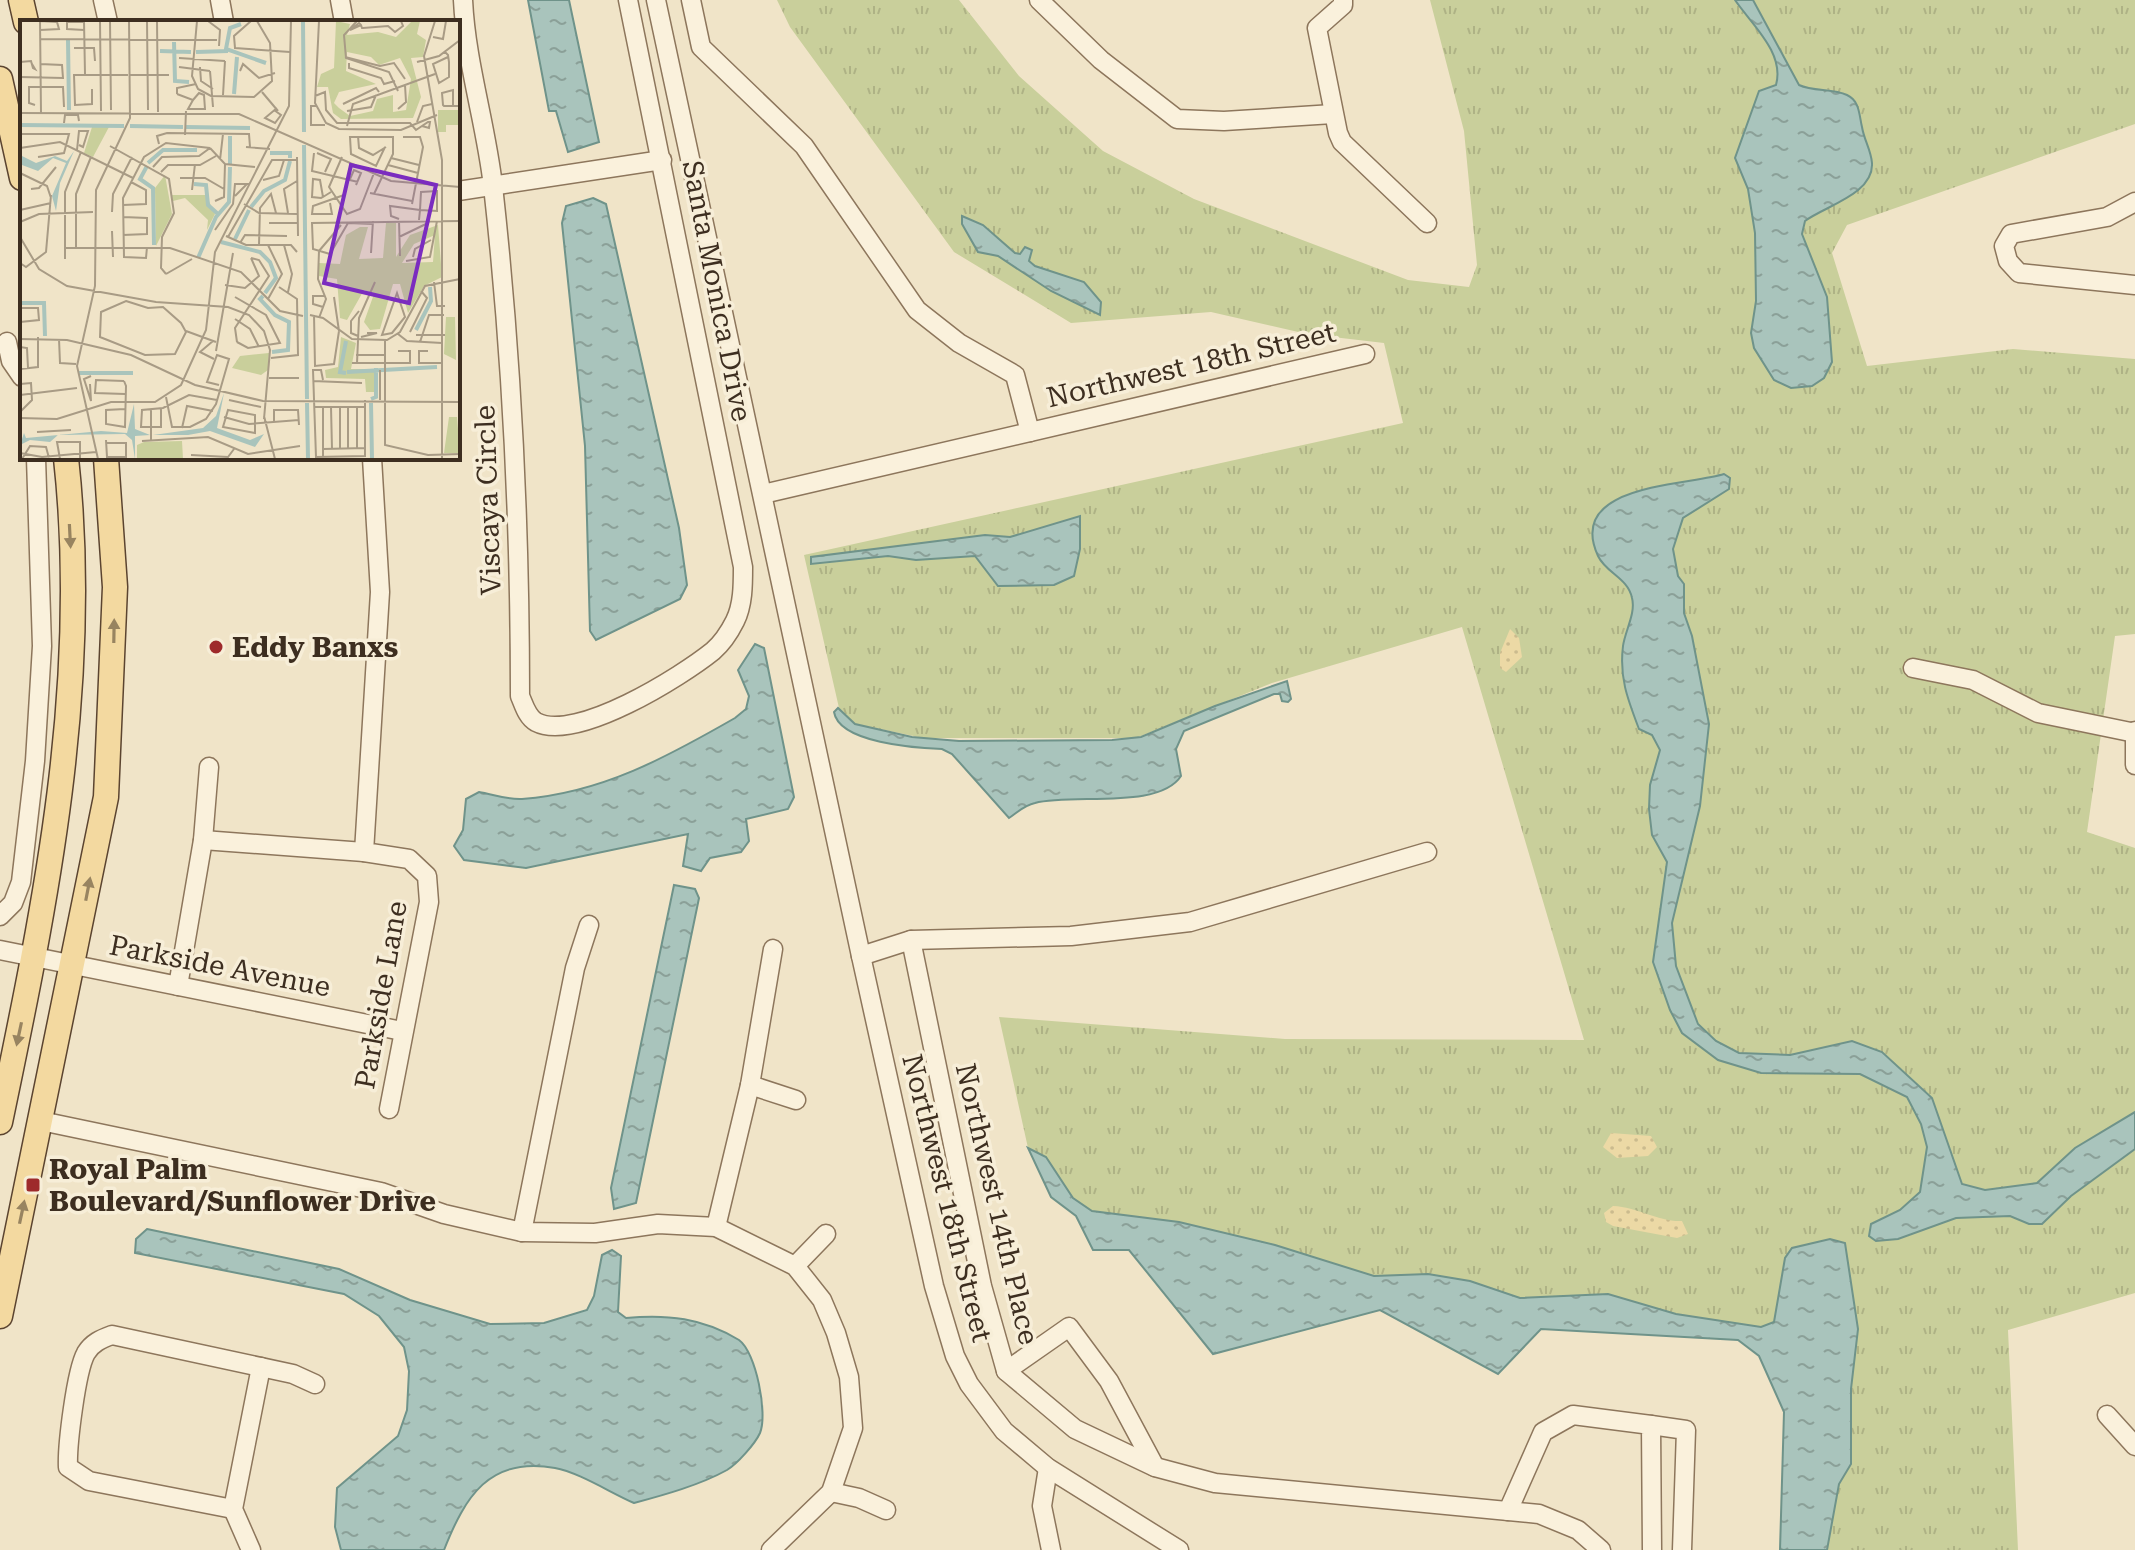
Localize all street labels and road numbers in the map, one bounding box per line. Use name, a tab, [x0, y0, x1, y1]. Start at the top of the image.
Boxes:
street label: Santa Monica Drive	[676, 158, 758, 424]
street label: Northwest 18th Street	[1043, 316, 1339, 414]
street label: Viscaya Circle	[468, 404, 508, 596]
street label: Parkside Lane	[348, 898, 414, 1092]
street label: Parkside Avenue	[107, 928, 333, 1004]
street label: Northwest 18th Street	[895, 1051, 999, 1345]
street label: Northwest 14th Place	[949, 1060, 1045, 1348]

